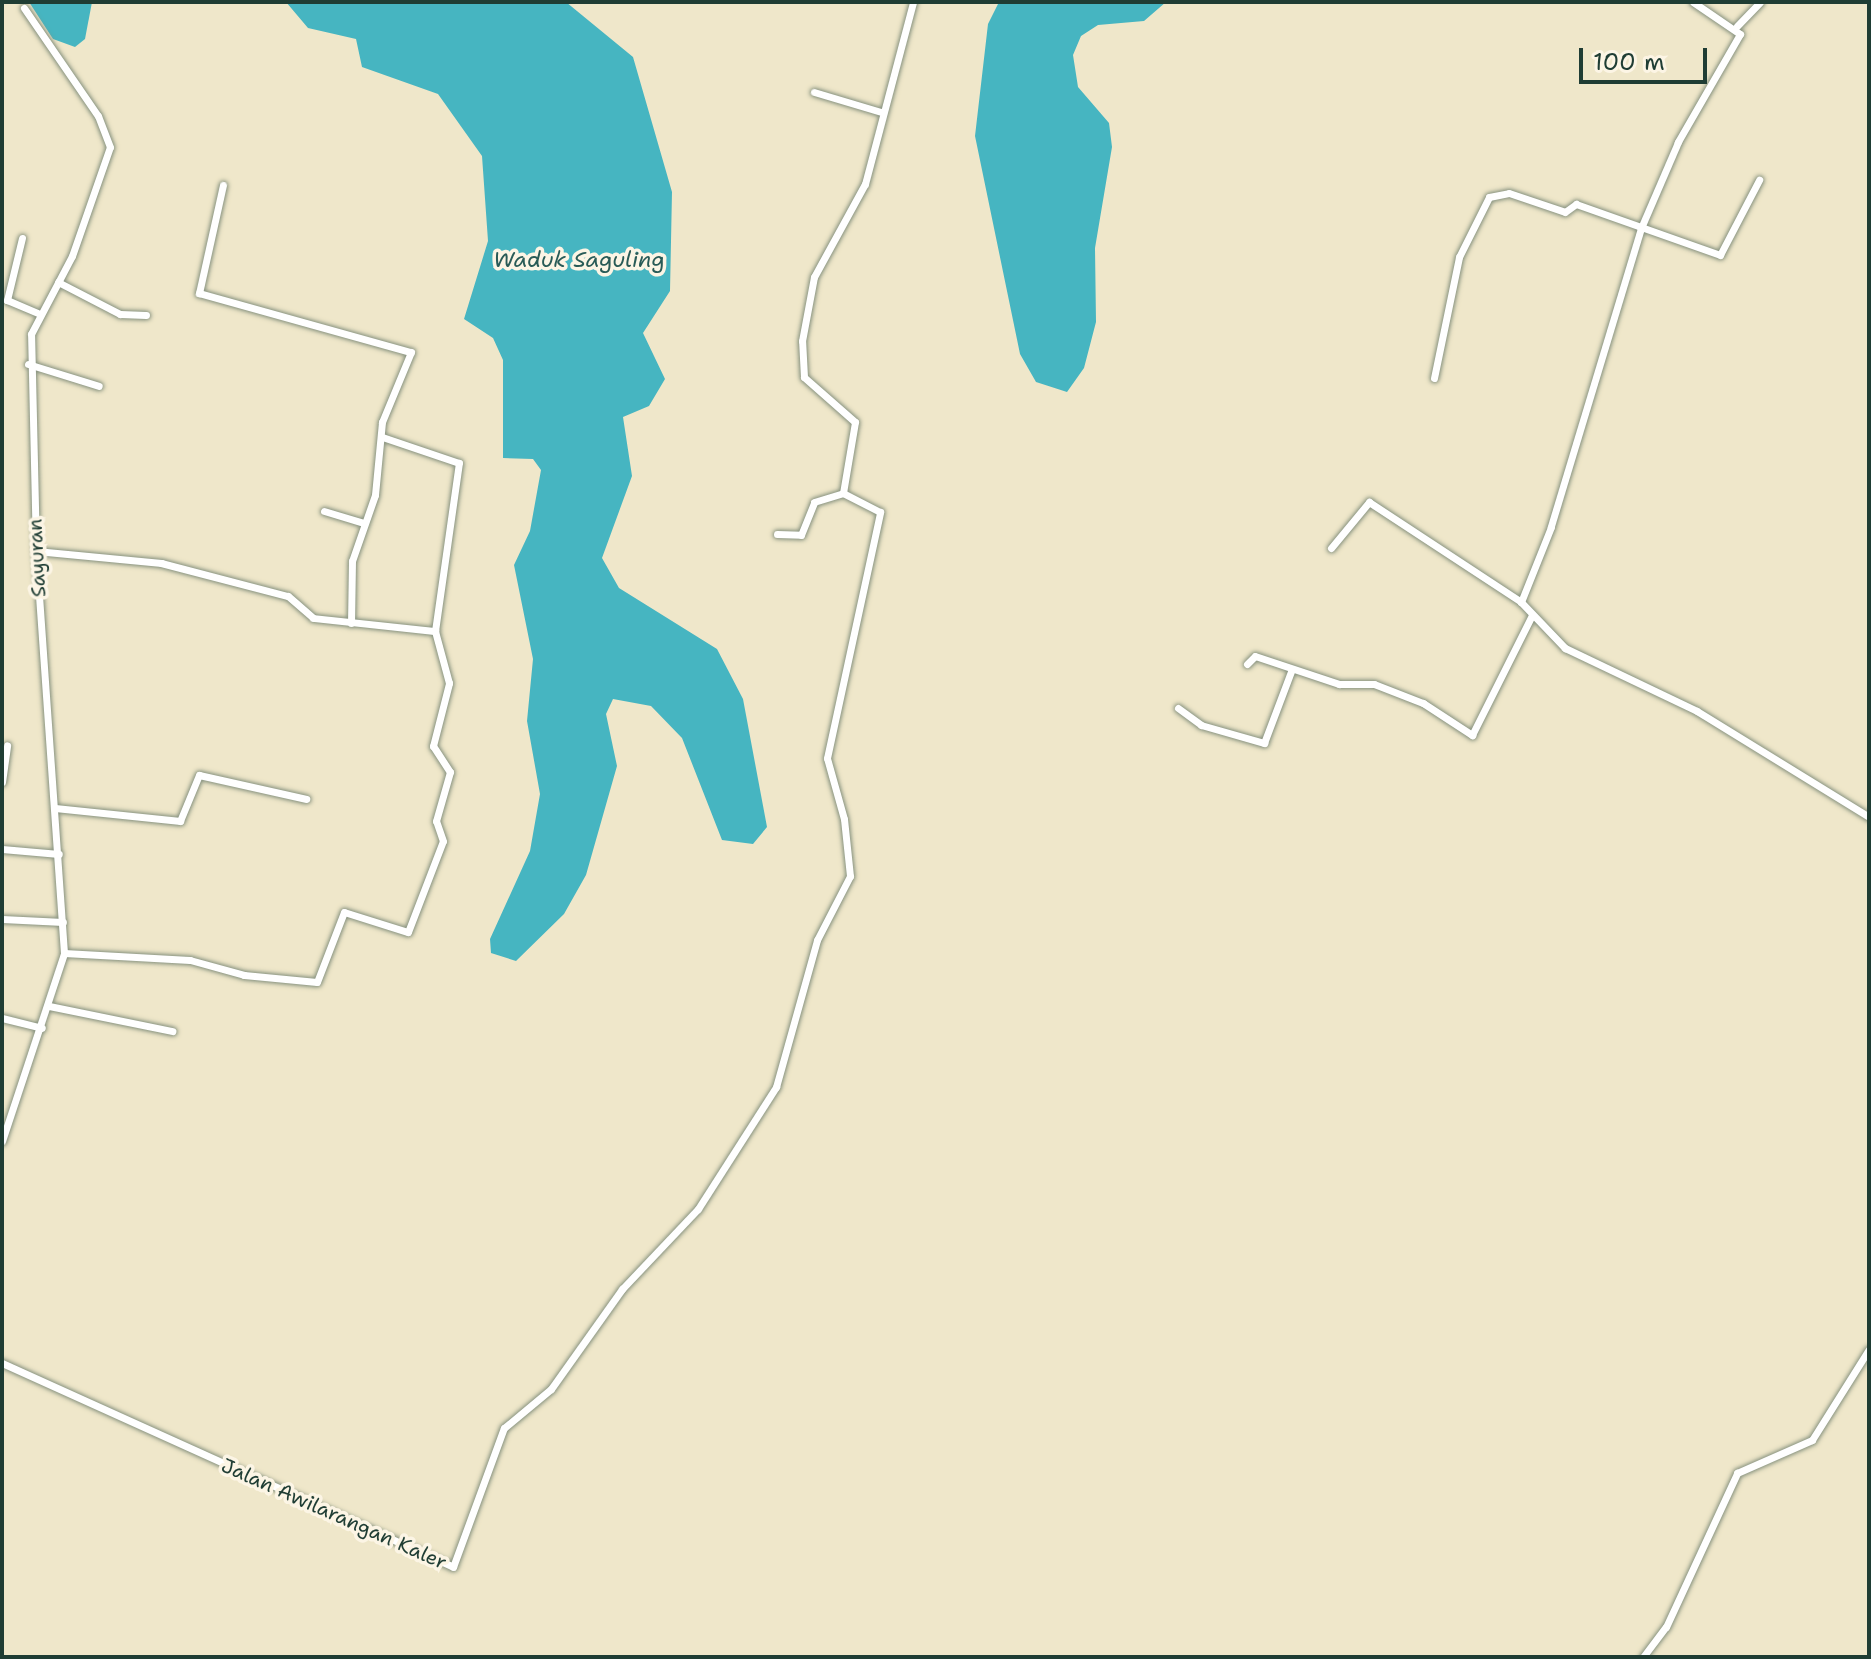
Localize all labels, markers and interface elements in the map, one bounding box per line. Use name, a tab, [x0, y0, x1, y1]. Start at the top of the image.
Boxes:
scale bar	[1583, 32, 1711, 82]
text: 100 m	[1593, 46, 1665, 78]
water label: Waduk Saguling	[493, 247, 665, 273]
street label: Sayuran	[23, 518, 51, 598]
street label: Jalan Awilarangan Kaler	[218, 1453, 450, 1575]

